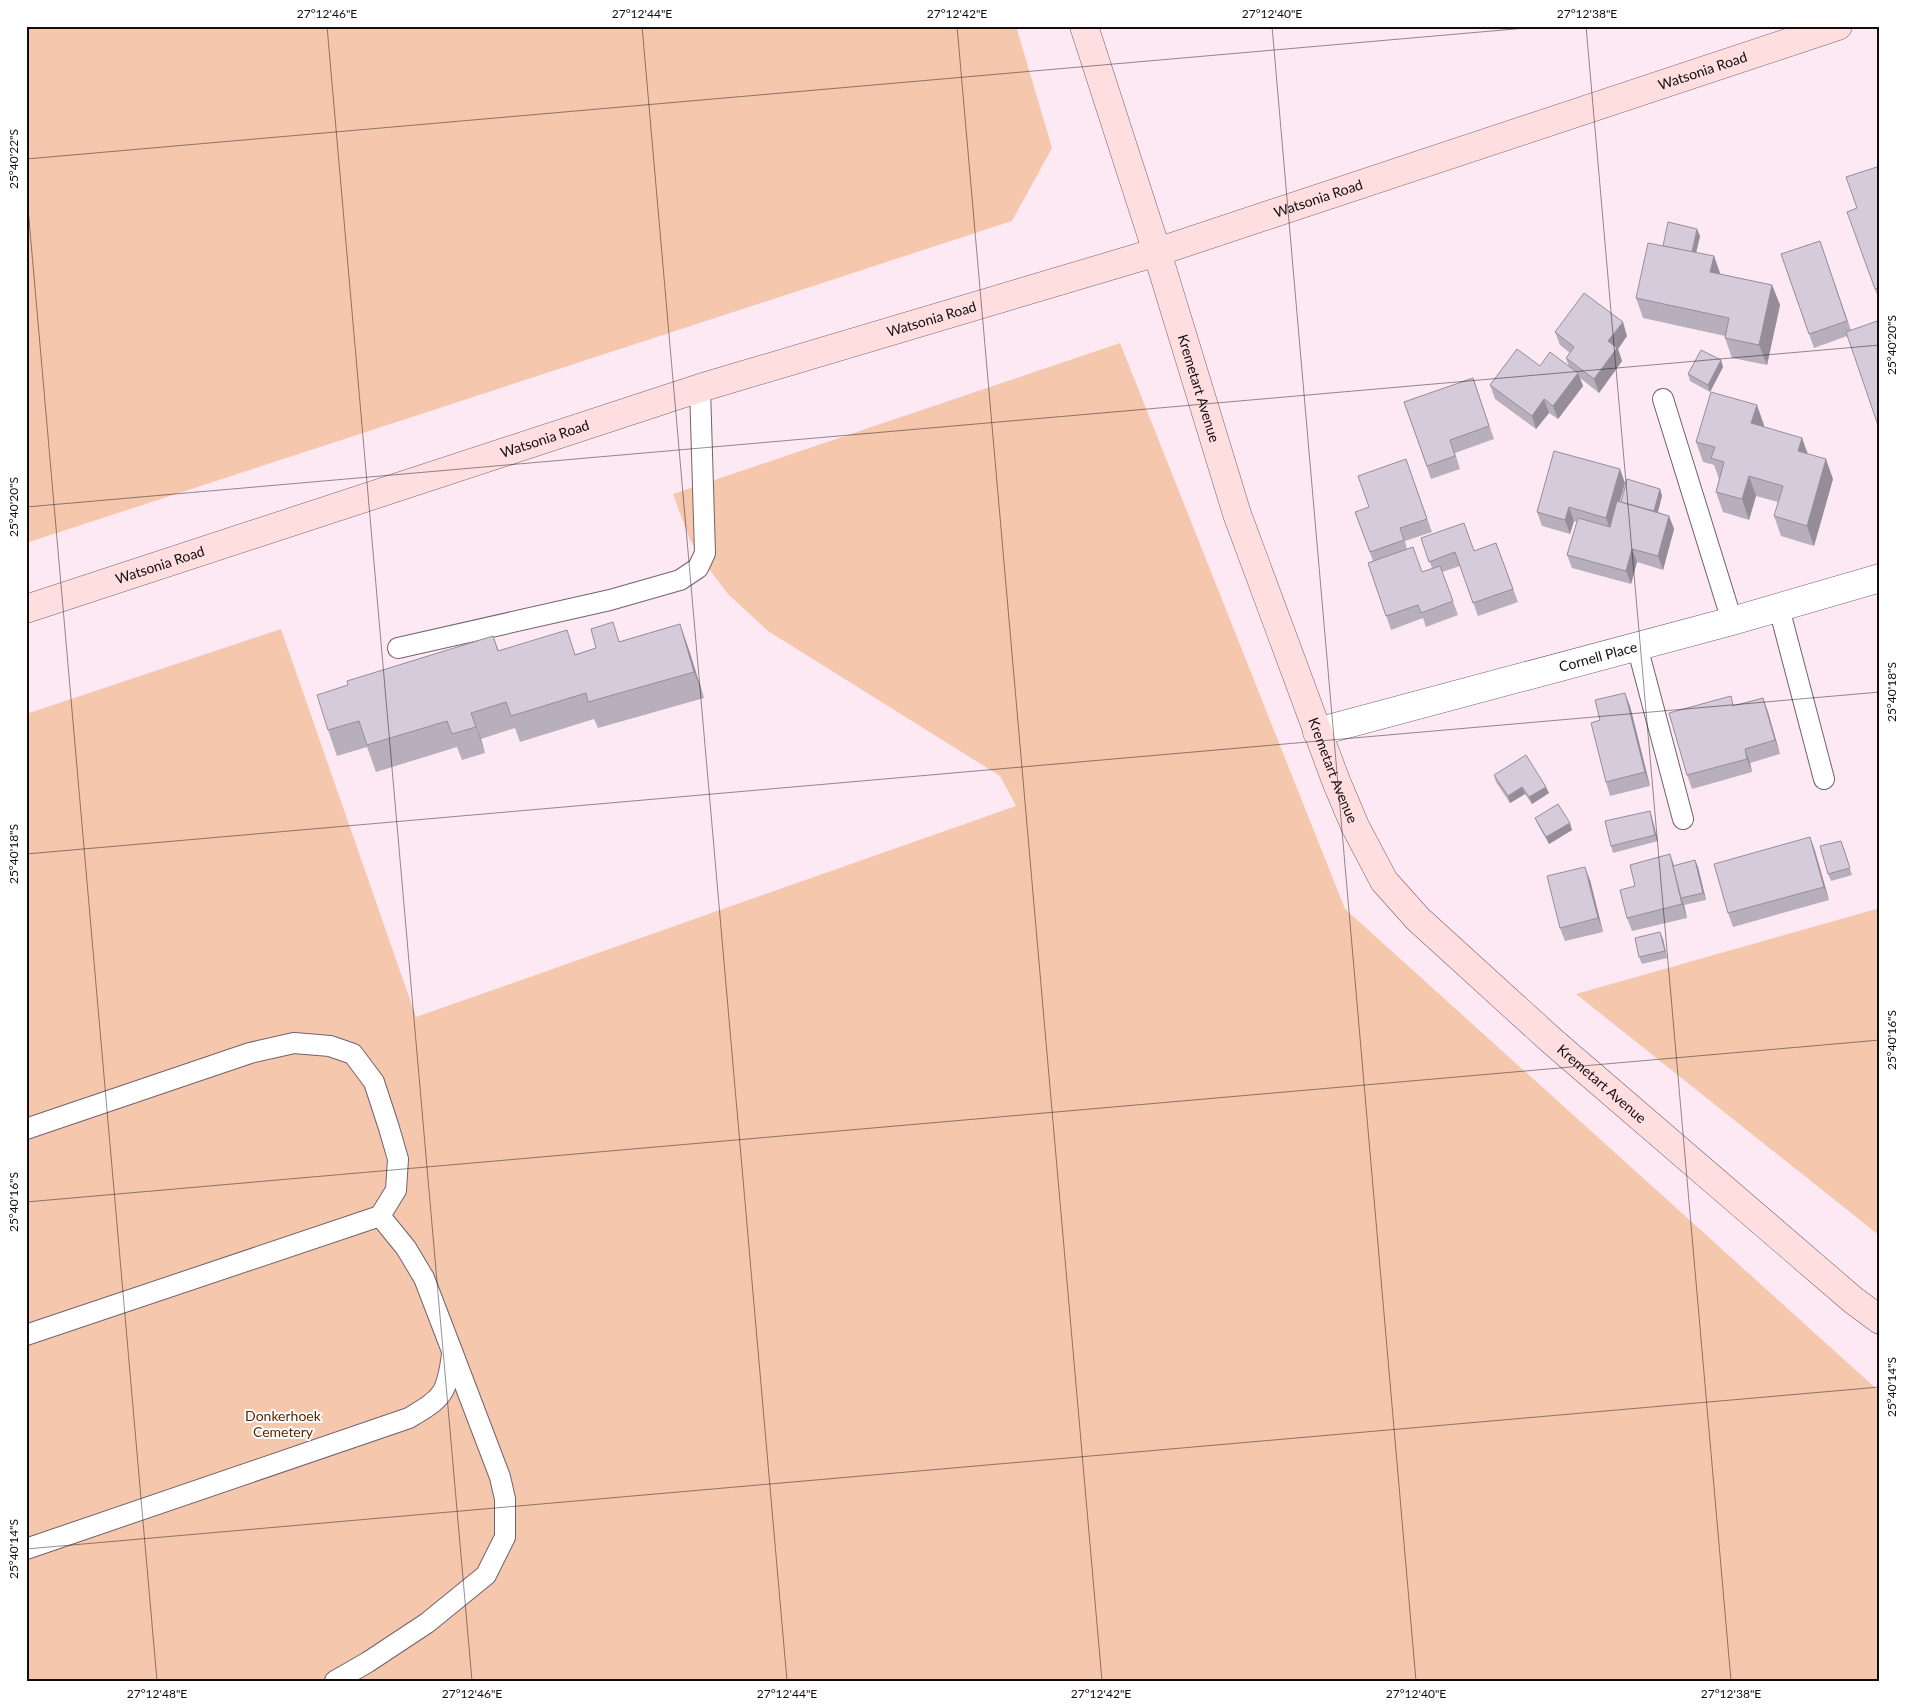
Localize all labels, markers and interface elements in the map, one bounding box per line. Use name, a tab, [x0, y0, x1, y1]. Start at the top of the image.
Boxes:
text: 27°12'46"E	[297, 6, 357, 21]
text: 27°12'44"E	[612, 6, 672, 21]
text: 27°12'42"E	[927, 6, 987, 21]
text: 27°12'40"E	[1242, 6, 1302, 21]
text: 27°12'38"E	[1557, 6, 1617, 21]
street label: Watsonia Road	[1656, 48, 1749, 93]
text: 25°40'22"S	[6, 129, 21, 189]
street label: Watsonia Road	[1272, 175, 1365, 221]
street label: Watsonia Road	[885, 297, 978, 340]
text: 25°40'20"S	[1884, 315, 1899, 375]
street label: Kremetart Avenue	[1175, 332, 1224, 444]
street label: Watsonia Road	[498, 416, 591, 461]
text: 25°40'20"S	[6, 477, 21, 537]
street label: Watsonia Road	[113, 542, 206, 587]
street label: Cornell Place	[1557, 638, 1639, 675]
text: 25°40'18"S	[1884, 662, 1899, 722]
street label: Kremetart Avenue	[1305, 715, 1362, 825]
text: 25°40'18"S	[6, 824, 21, 884]
text: 25°40'16"S	[1884, 1010, 1899, 1070]
street label: Kremetart Avenue	[1554, 1040, 1650, 1126]
text: 25°40'16"S	[6, 1172, 21, 1232]
text: 25°40'14"S	[1884, 1357, 1899, 1417]
park label: Donkerhoek Cemetery	[245, 1407, 322, 1440]
text: 25°40'14"S	[6, 1519, 21, 1579]
text: 27°12'48"E	[127, 1686, 187, 1701]
text: 27°12'46"E	[442, 1686, 502, 1701]
text: 27°12'44"E	[757, 1686, 817, 1701]
text: 27°12'42"E	[1071, 1686, 1131, 1701]
text: 27°12'40"E	[1386, 1686, 1446, 1701]
text: 27°12'38"E	[1701, 1686, 1761, 1701]

